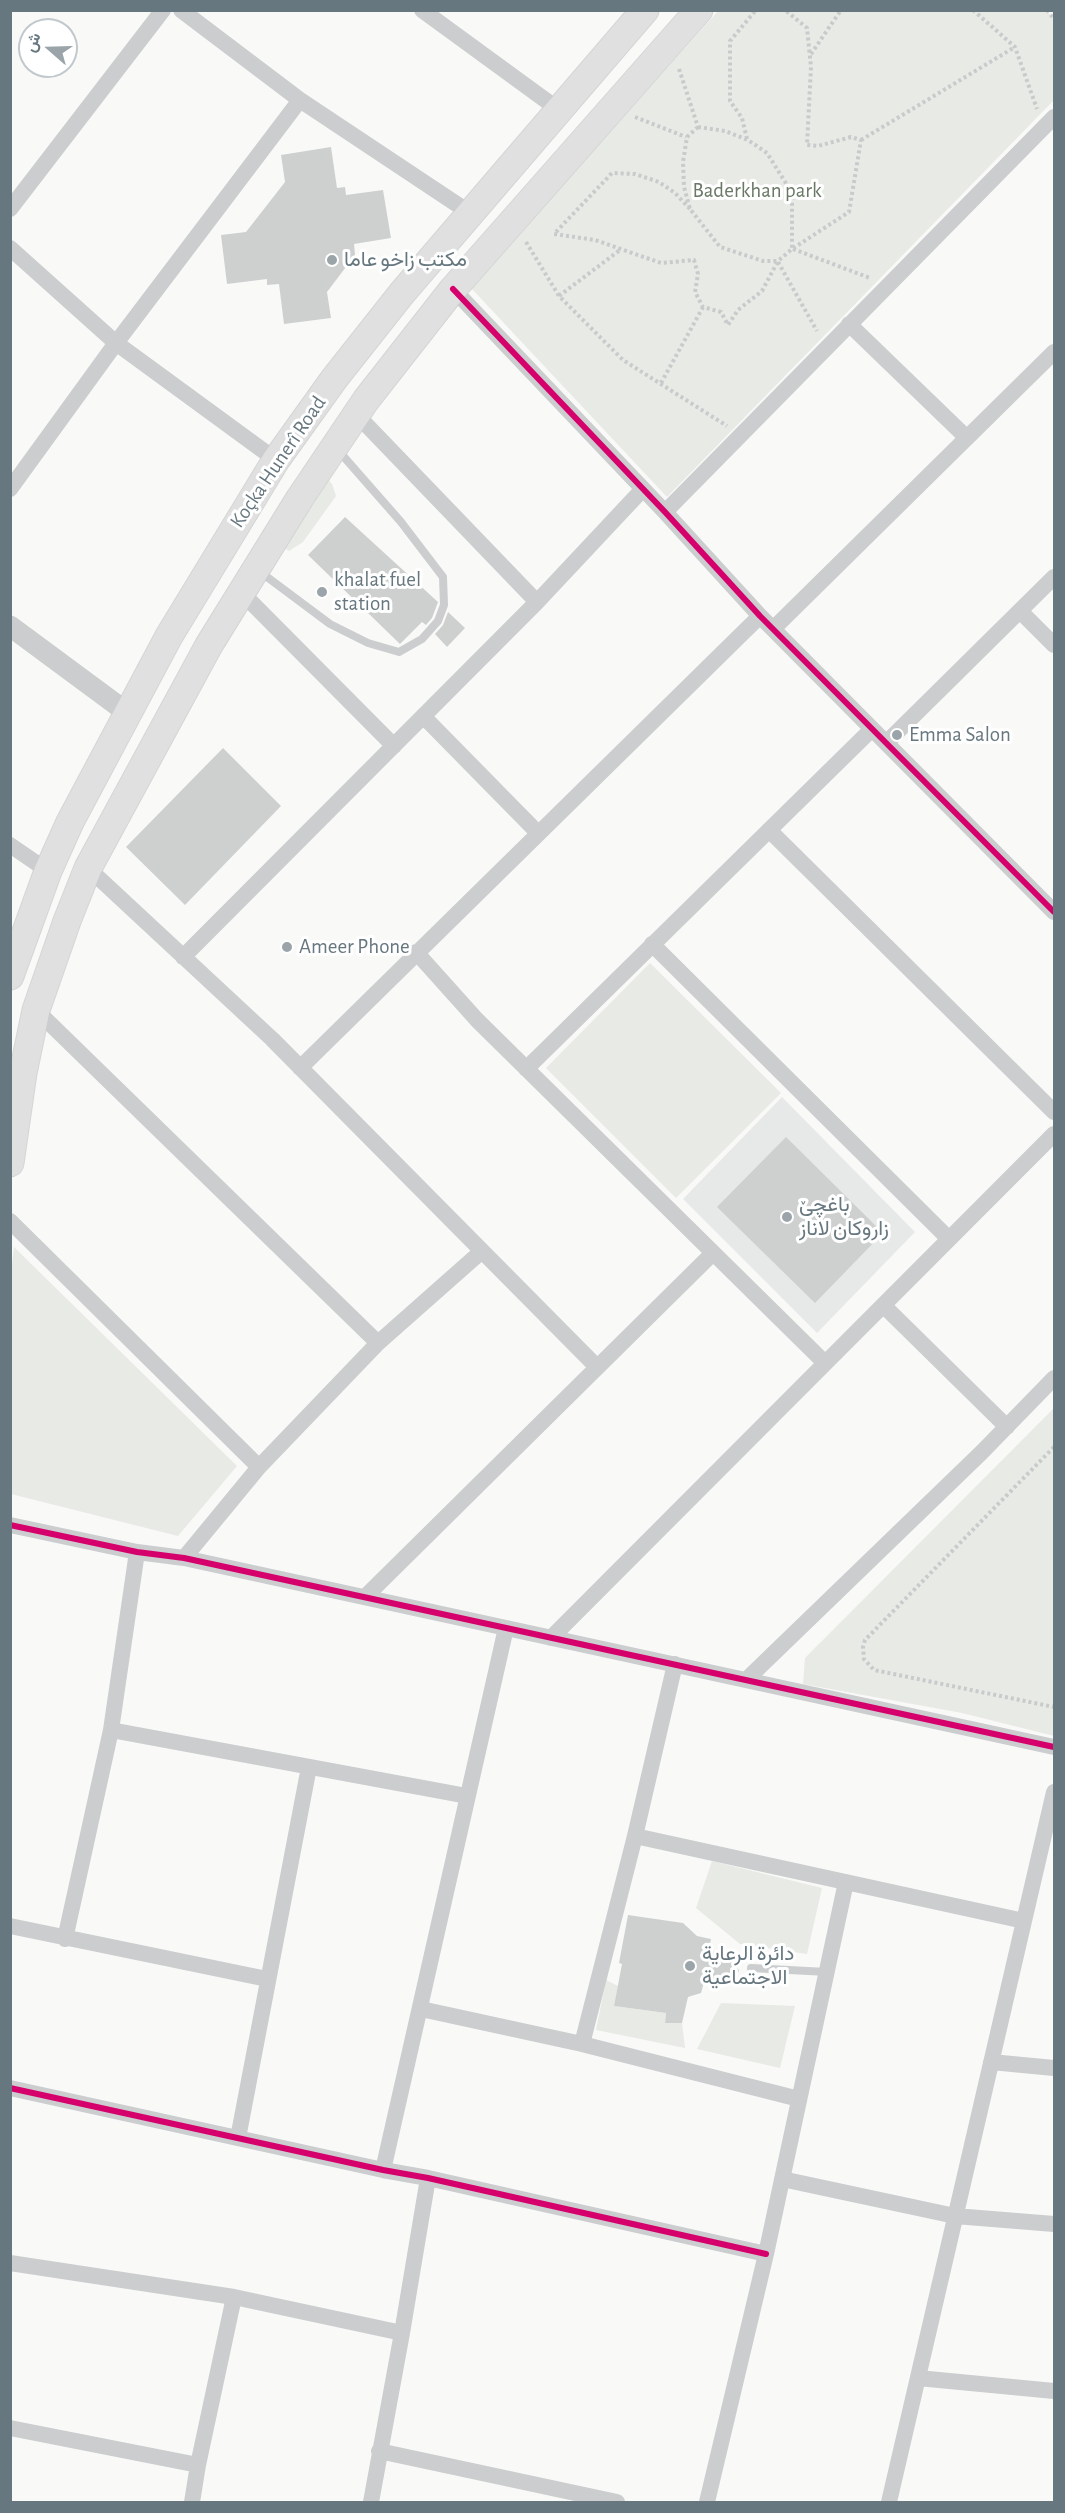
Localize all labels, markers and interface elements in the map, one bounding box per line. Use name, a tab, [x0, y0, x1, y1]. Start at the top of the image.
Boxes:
north arrow	[18, 18, 78, 78]
text: ش	[22, 31, 44, 54]
park label: Baderkhan park	[692, 178, 822, 204]
place label: مكتب زاخو عاما	[344, 247, 467, 273]
marker: مكتب زاخو عاما	[325, 253, 339, 267]
street label: Koçka Hunerî Road	[224, 391, 332, 533]
place label: khalat fuel station	[334, 567, 421, 617]
marker: khalat fuel station	[315, 585, 329, 599]
place label: Emma Salon	[909, 722, 1011, 748]
marker: Emma Salon	[890, 728, 904, 742]
place label: Ameer Phone	[299, 934, 410, 960]
marker: Ameer Phone	[280, 940, 294, 954]
place label: باغچێ زاروكان لاناز	[799, 1192, 889, 1242]
marker: باغچێ زاروكان لاناز	[780, 1210, 794, 1224]
place label: دائرة الرعاية الاجتماعية	[702, 1941, 794, 1991]
marker: دائرة الرعاية الاجتماعية	[683, 1959, 697, 1973]

